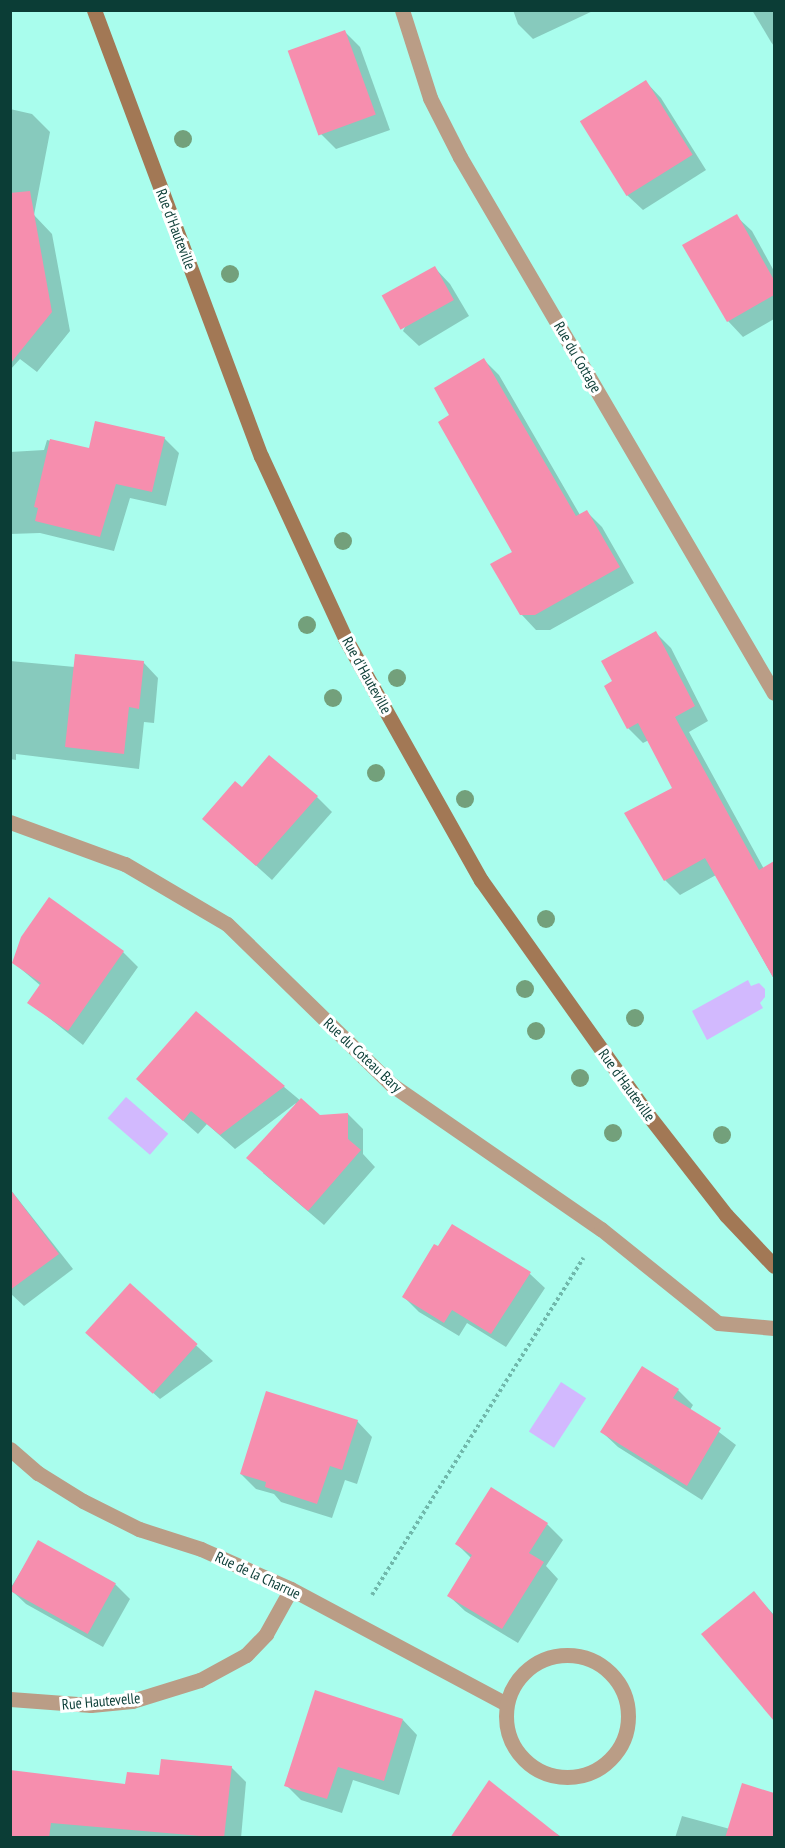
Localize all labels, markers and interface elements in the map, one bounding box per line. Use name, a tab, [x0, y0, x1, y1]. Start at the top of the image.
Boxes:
street label: Rue d'Hauteville	[152, 186, 200, 272]
street label: Rue du Cottage	[550, 318, 606, 396]
street label: Rue d'Hauteville	[339, 633, 395, 717]
street label: Rue du Coteau Bary	[320, 1014, 406, 1096]
street label: Rue d'Hauteville	[595, 1045, 659, 1125]
street label: Rue de la Charrue	[212, 1547, 304, 1603]
street label: Rue Hautevelle	[61, 1689, 141, 1713]

